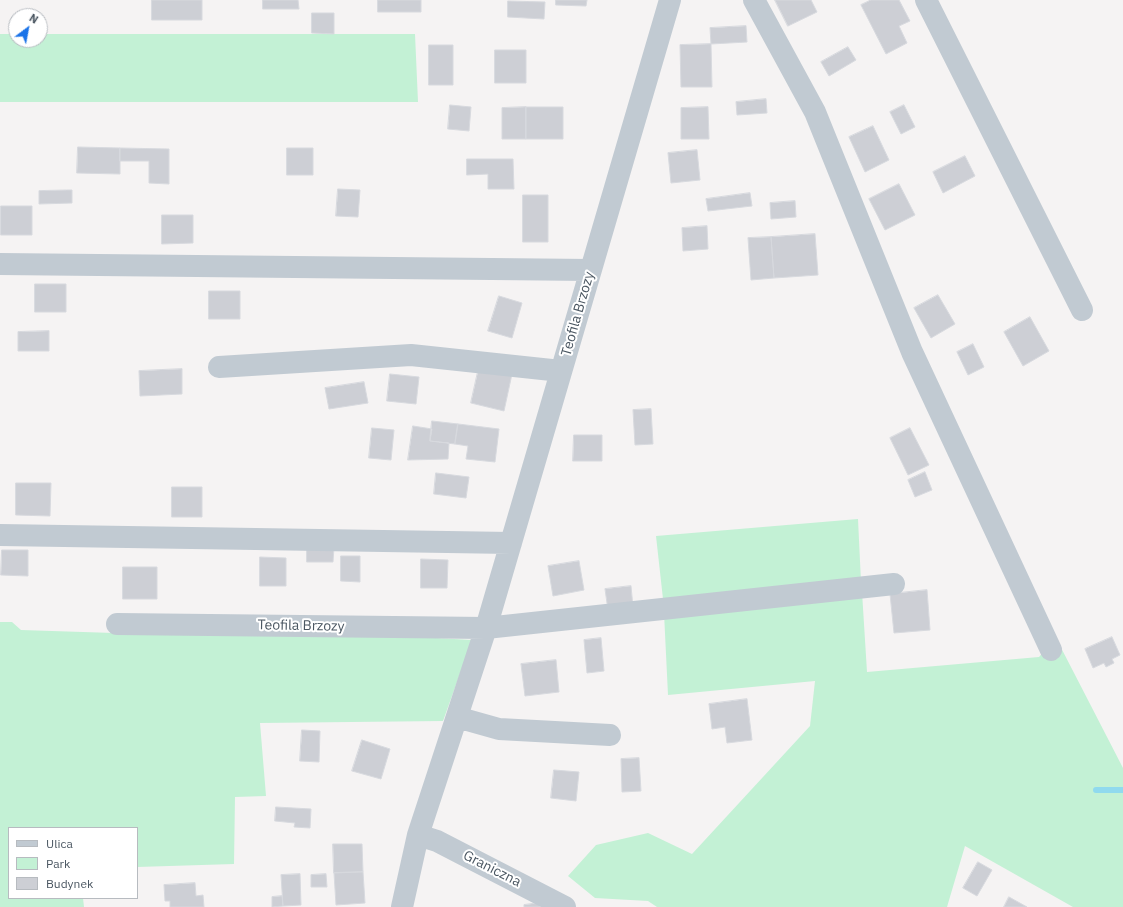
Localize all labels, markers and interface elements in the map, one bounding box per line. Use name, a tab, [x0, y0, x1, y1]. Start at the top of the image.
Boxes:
north arrow	[8, 8, 48, 48]
text: N	[27, 11, 41, 27]
street label: Teofila Brzozy	[558, 270, 598, 358]
street label: Teofila Brzozy	[257, 617, 345, 635]
legend	[8, 827, 138, 899]
text: Ulica	[46, 836, 73, 851]
street label: Graniczna	[460, 847, 524, 891]
text: Park	[46, 856, 70, 871]
text: Budynek	[46, 876, 93, 891]

